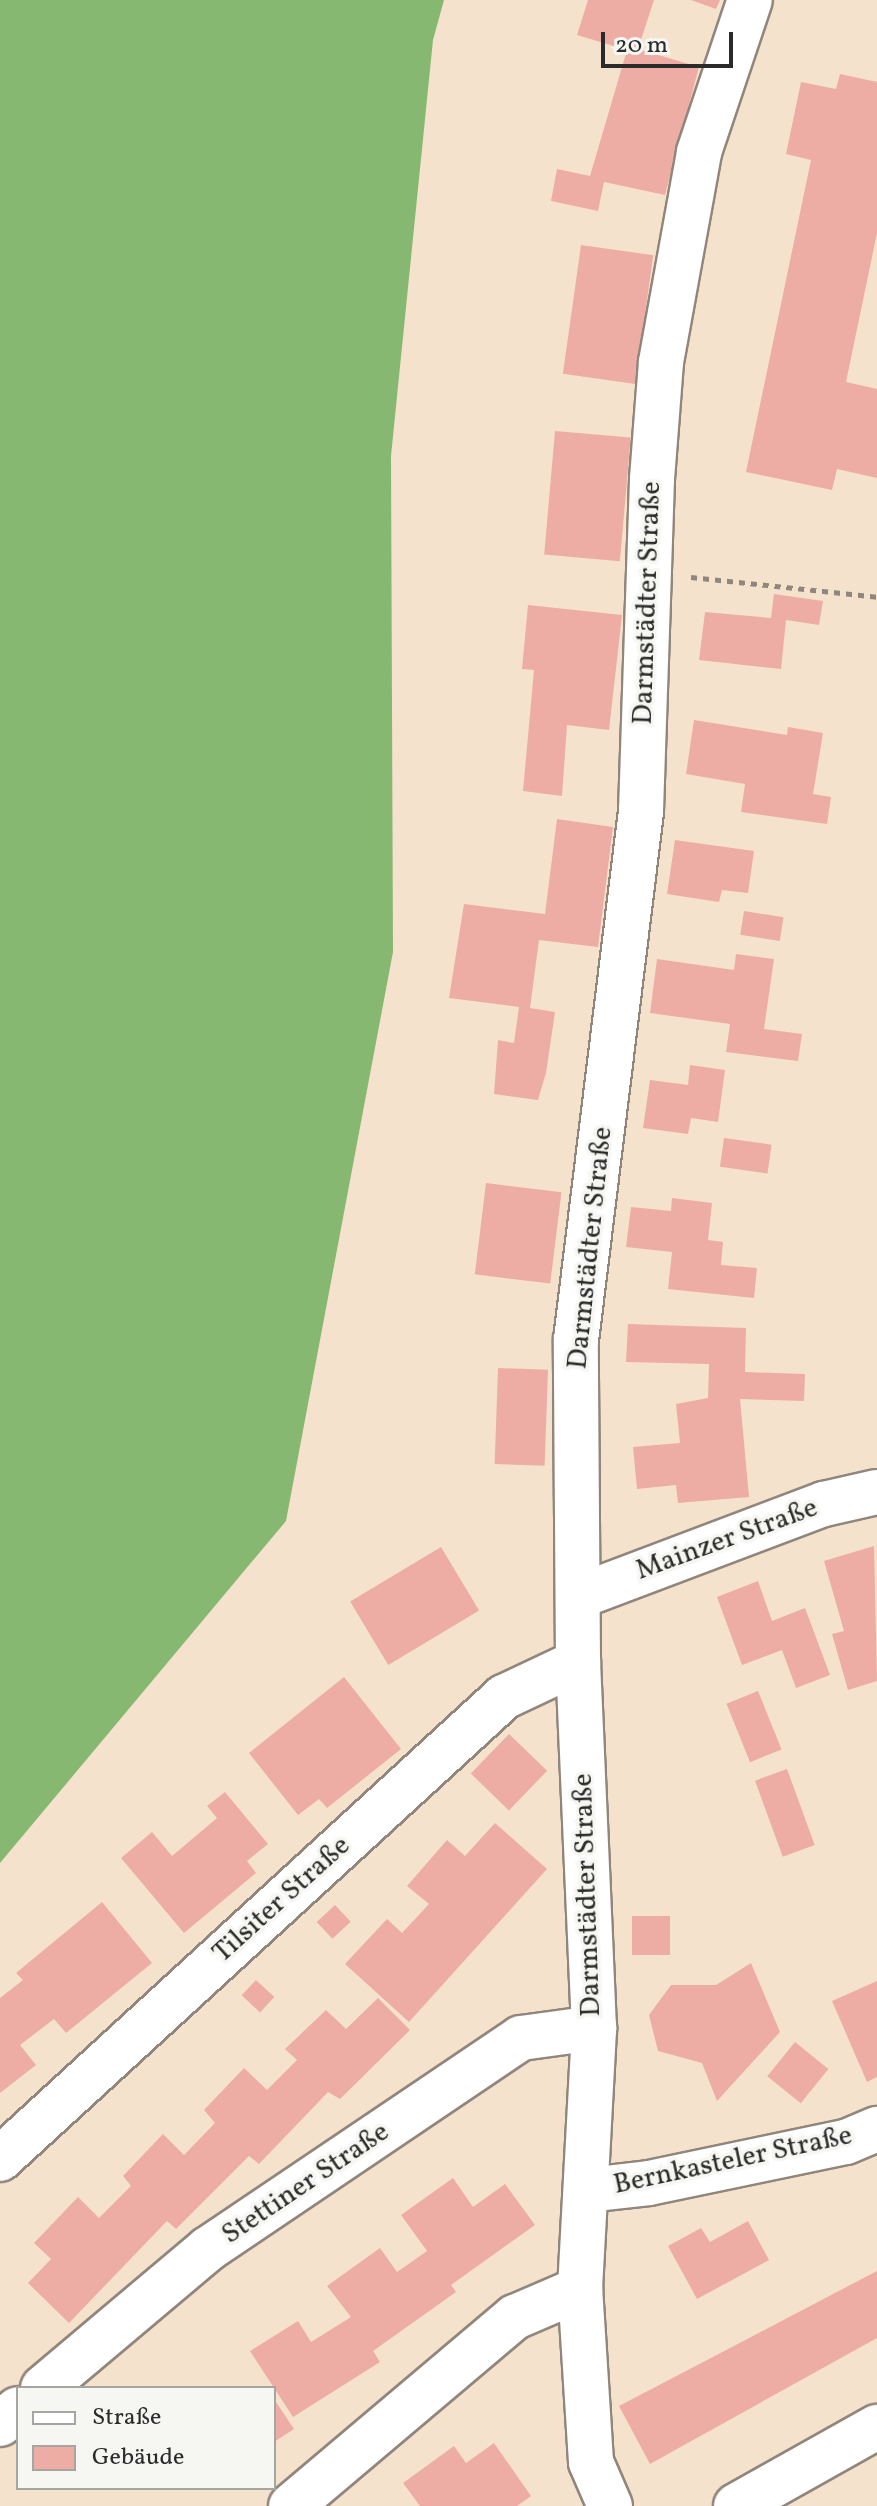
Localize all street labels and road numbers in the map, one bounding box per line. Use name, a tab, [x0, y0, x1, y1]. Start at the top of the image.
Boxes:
street label: Darmstädter Straße	[627, 481, 669, 725]
street label: Darmstädter Straße	[562, 1125, 620, 1371]
street label: Mainzer Straße	[632, 1492, 822, 1588]
street label: Darmstädter Straße	[567, 1773, 609, 2017]
street label: Tilsiter Straße	[206, 1830, 358, 1970]
street label: Stettiner Straße	[216, 2116, 396, 2252]
street label: Bernkasteler Straße	[611, 2119, 855, 2203]

